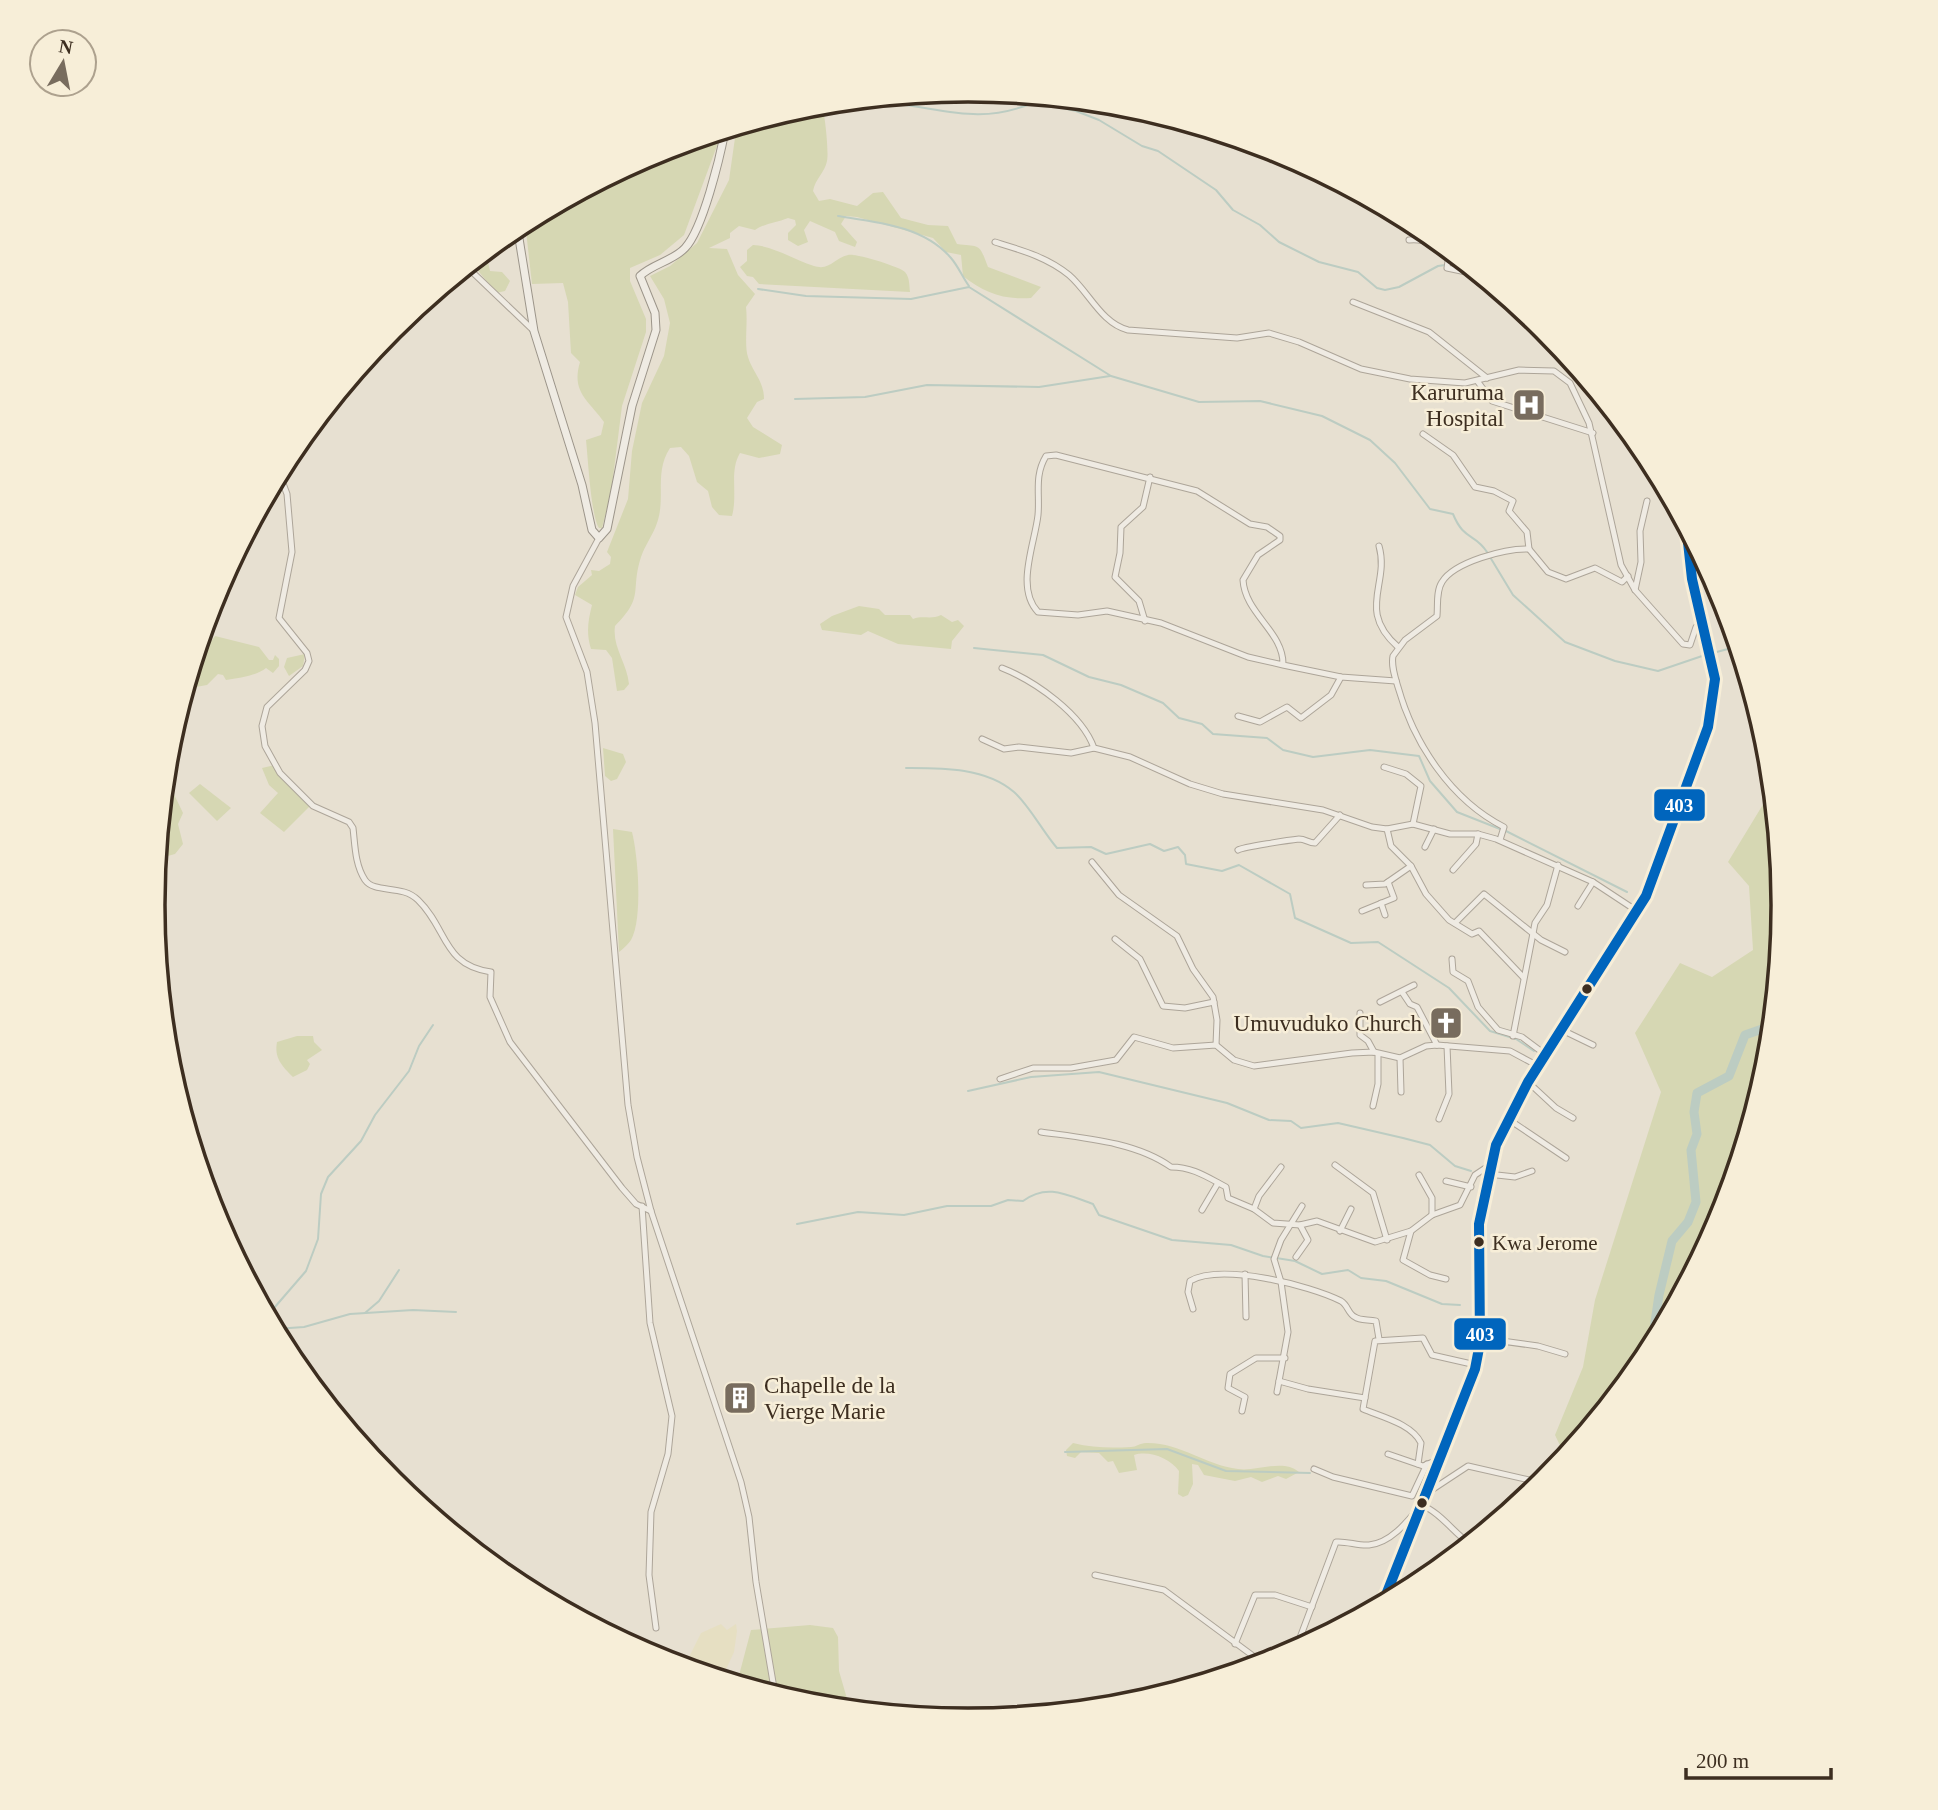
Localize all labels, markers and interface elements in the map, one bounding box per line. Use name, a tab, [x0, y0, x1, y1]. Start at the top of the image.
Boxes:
north arrow	[28, 28, 98, 98]
text: N	[57, 35, 75, 58]
place label: Karuruma Hospital	[1411, 380, 1504, 431]
hospital icon: Karuruma Hospital	[1510, 386, 1548, 424]
line badge: 403	[1653, 788, 1706, 822]
text: 403	[1665, 795, 1693, 816]
unlabelled marker	[1580, 982, 1594, 996]
church icon: Umuvuduko Church	[1427, 1004, 1465, 1042]
place label: Umuvuduko Church	[1234, 1011, 1422, 1036]
place label: Kwa Jerome	[1492, 1231, 1598, 1255]
marker: Kwa Jerome	[1472, 1235, 1486, 1249]
line badge: 403	[1453, 1317, 1507, 1351]
text: 403	[1466, 1324, 1494, 1345]
place label: Chapelle de la Vierge Marie	[764, 1373, 896, 1424]
building icon: Chapelle de la Vierge Marie	[721, 1379, 759, 1417]
unlabelled marker	[1415, 1496, 1429, 1510]
scale bar	[1686, 1736, 1831, 1780]
text: 200 m	[1696, 1749, 1749, 1773]

